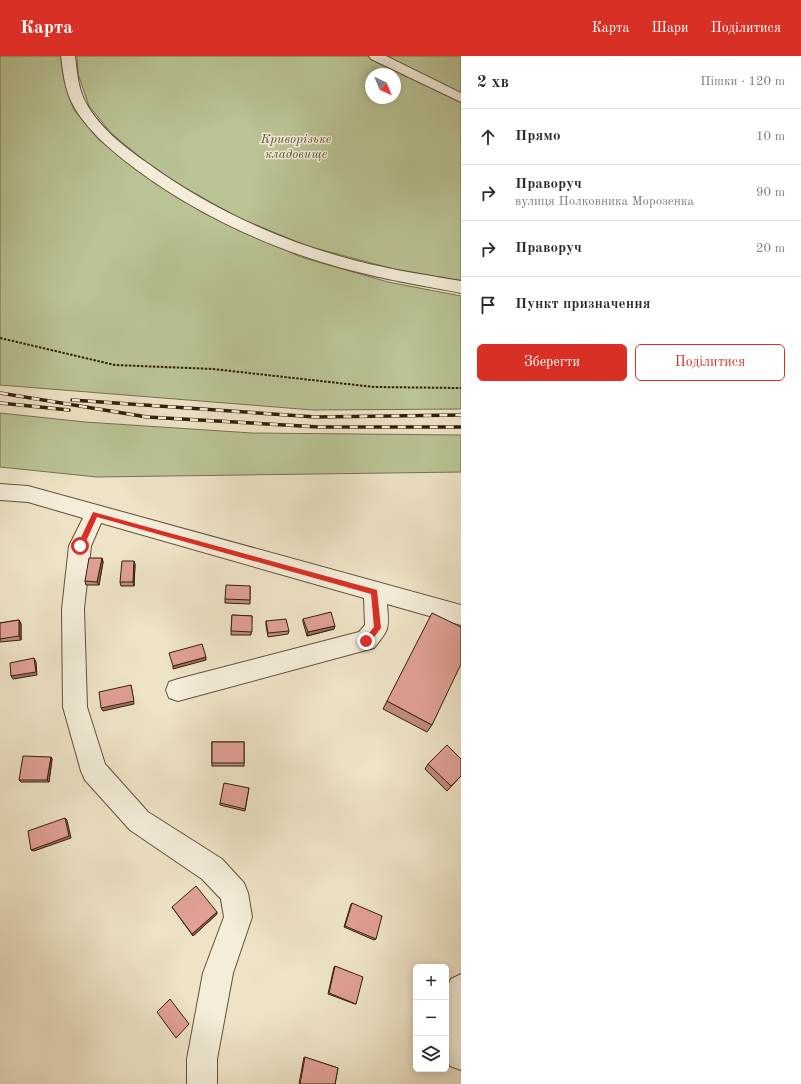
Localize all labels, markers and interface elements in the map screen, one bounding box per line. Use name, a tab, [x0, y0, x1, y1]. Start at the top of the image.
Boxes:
text: Карта	[20, 19, 73, 38]
text: Карта	[592, 21, 630, 35]
text: Шари	[652, 21, 689, 35]
text: Поділитися	[711, 21, 781, 35]
north arrow	[365, 68, 401, 104]
text: 2 хв	[477, 74, 509, 91]
text: Пішки · 120 m	[700, 75, 785, 88]
icon: ahead	[477, 126, 499, 148]
text: Прямо	[515, 129, 561, 144]
text: 10 m	[756, 130, 785, 143]
park label: Криворізьке кладовище	[260, 133, 331, 161]
text: Праворуч	[515, 177, 582, 192]
icon: right	[477, 182, 499, 204]
text: 90 m	[756, 186, 785, 199]
text: вулиця Полковника Морозенка	[515, 195, 694, 208]
icon: right	[477, 238, 499, 260]
text: Праворуч	[515, 241, 582, 256]
text: 20 m	[756, 242, 785, 255]
icon: arrive	[477, 294, 499, 316]
text: Пункт призначення	[515, 297, 651, 312]
button: Зберегти	[477, 344, 627, 381]
button: Поділитися	[635, 344, 785, 381]
route start	[71, 537, 89, 555]
route end	[357, 632, 375, 650]
map controls	[413, 964, 449, 1072]
button: +	[413, 964, 449, 1000]
button: −	[413, 1000, 449, 1036]
button: layers	[413, 1036, 449, 1072]

